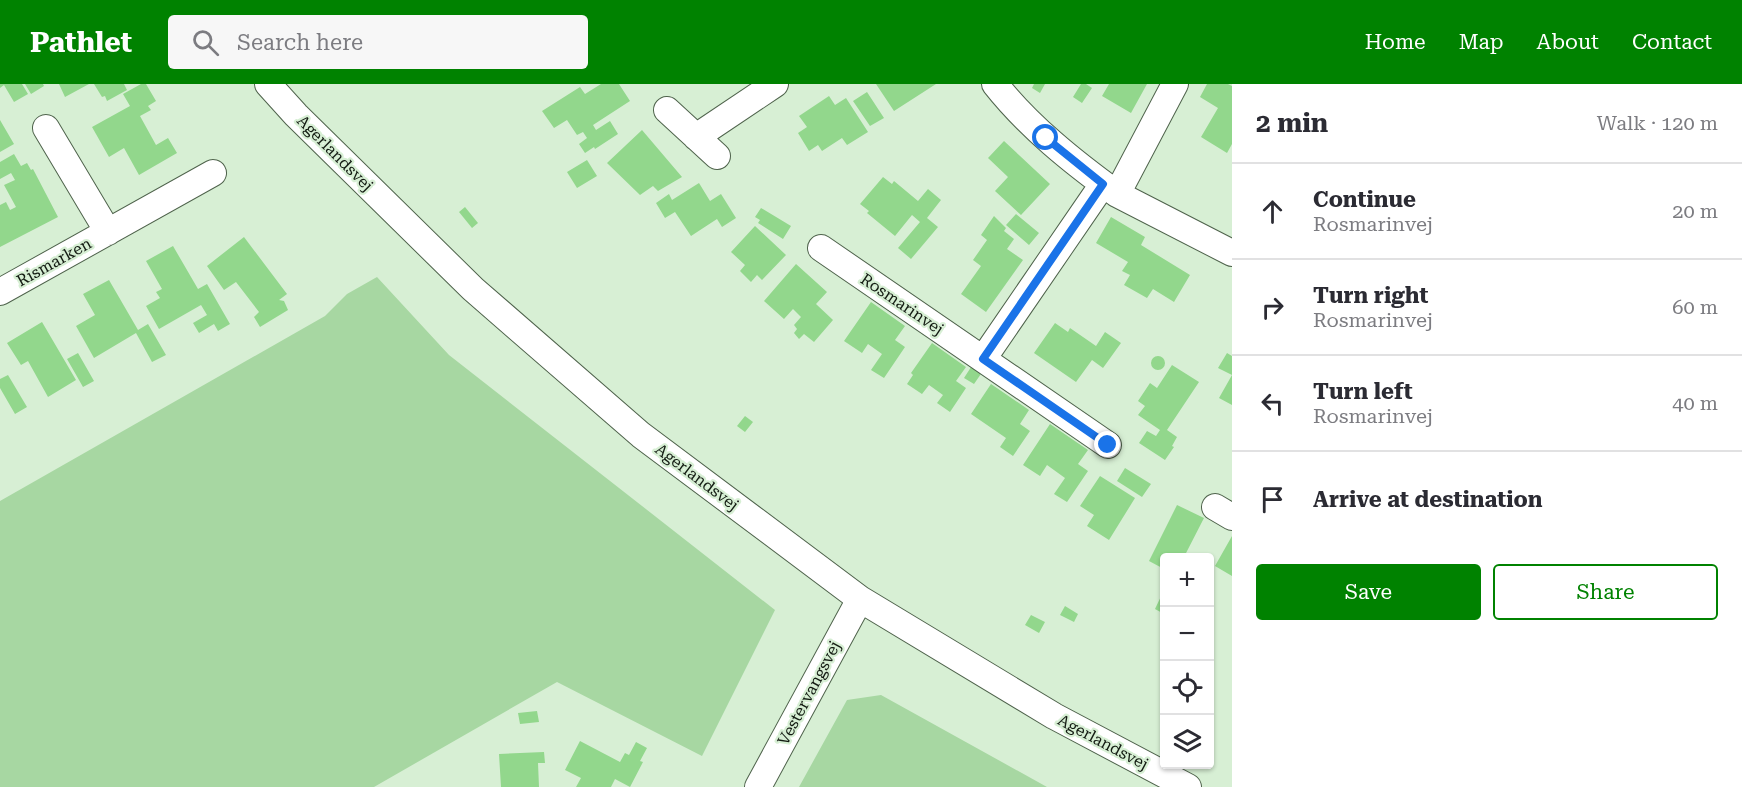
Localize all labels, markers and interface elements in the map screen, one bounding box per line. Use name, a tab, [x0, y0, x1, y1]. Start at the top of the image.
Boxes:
search box	[168, 15, 588, 69]
text: Pathlet	[30, 26, 132, 59]
icon: search	[189, 26, 222, 59]
text: Search here	[237, 30, 363, 55]
text: Home	[1365, 30, 1426, 54]
text: Map	[1459, 30, 1504, 54]
text: About	[1537, 30, 1599, 54]
text: Contact	[1632, 30, 1712, 54]
text: 2 min	[1256, 108, 1328, 138]
street label: Agerlandsvej	[293, 111, 377, 195]
text: Walk · 120 m	[1597, 111, 1718, 135]
route start	[1032, 124, 1058, 150]
text: Continue	[1313, 187, 1416, 212]
icon: ahead	[1256, 195, 1289, 228]
text: 20 m	[1672, 199, 1718, 223]
text: Rosmarinvej	[1313, 212, 1433, 236]
street label: Rismarken	[13, 234, 95, 290]
street label: Rosmarinvej	[857, 269, 947, 339]
text: Turn right	[1313, 283, 1428, 308]
icon: right	[1256, 291, 1289, 324]
text: 60 m	[1672, 295, 1718, 319]
text: Rosmarinvej	[1313, 308, 1433, 332]
text: Turn left	[1313, 379, 1413, 404]
icon: left	[1256, 387, 1289, 420]
text: 40 m	[1672, 391, 1718, 415]
text: Rosmarinvej	[1313, 404, 1433, 428]
route end	[1094, 431, 1120, 457]
street label: Agerlandsvej	[652, 439, 742, 515]
icon: arrive	[1256, 483, 1289, 516]
text: Arrive at destination	[1313, 487, 1542, 512]
map controls	[1160, 553, 1214, 769]
button: +	[1160, 553, 1214, 607]
button: Save	[1256, 564, 1481, 620]
button: Share	[1493, 564, 1718, 620]
button: −	[1160, 607, 1214, 661]
street label: Vestervangsvej	[774, 638, 844, 748]
button: locate	[1160, 661, 1214, 715]
street label: Agerlandsvej	[1055, 710, 1151, 774]
button: layers	[1160, 715, 1214, 769]

